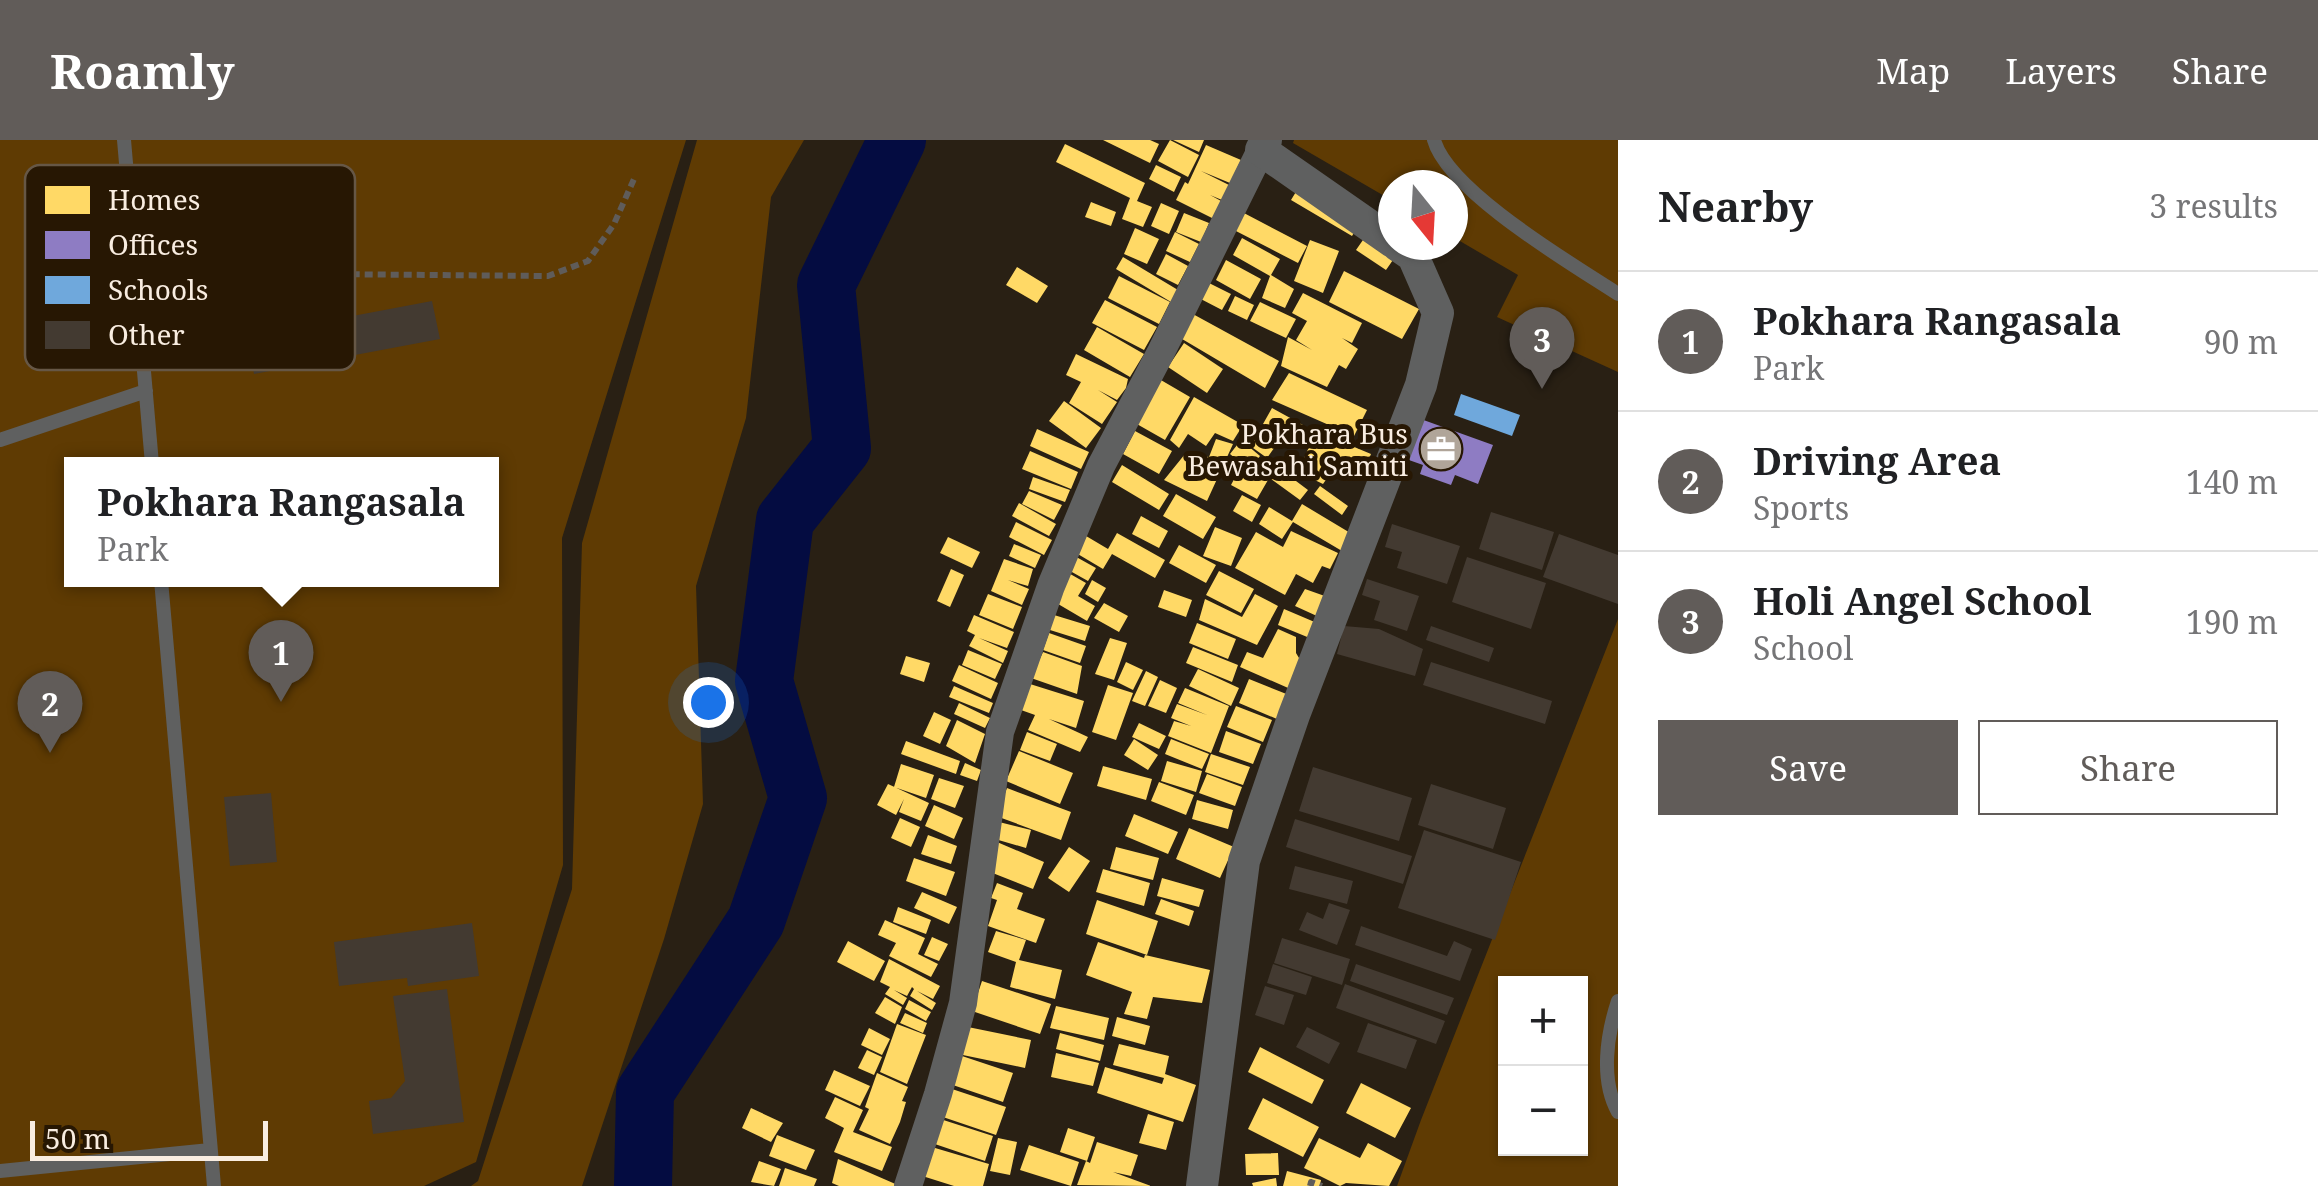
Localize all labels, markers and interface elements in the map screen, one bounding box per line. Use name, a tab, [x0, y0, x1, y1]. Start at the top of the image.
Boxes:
text: Roamly	[50, 38, 234, 103]
text: Map	[1876, 47, 1950, 94]
text: Layers	[2005, 47, 2117, 94]
text: Share	[2172, 47, 2268, 94]
legend	[25, 165, 355, 370]
north arrow	[1378, 170, 1468, 260]
text: Nearby	[1658, 177, 1813, 234]
text: Homes	[108, 180, 200, 218]
text: 3 results	[2149, 184, 2278, 227]
text: Offices	[108, 225, 198, 263]
text: Schools	[108, 270, 208, 308]
text: Pokhara Rangasala	[1753, 294, 2121, 346]
pin: 3	[1510, 306, 1574, 389]
text: Other	[108, 315, 185, 353]
text: 1	[1681, 320, 1700, 363]
text: 90 m	[2204, 320, 2278, 363]
text: Park	[1753, 346, 1824, 389]
place label: Pokhara Bus Bewasahi Samiti	[1187, 414, 1408, 484]
office icon: Pokhara Bus Bewasahi Samiti	[1418, 426, 1464, 472]
text: Driving Area	[1753, 434, 2001, 486]
popup	[64, 457, 499, 587]
text: 2	[1681, 460, 1700, 503]
text: 140 m	[2186, 460, 2278, 503]
text: Pokhara Rangasala	[97, 475, 466, 527]
text: Sports	[1753, 486, 1849, 529]
text: Park	[97, 527, 169, 570]
text: Holi Angel School	[1753, 574, 2092, 626]
text: 3	[1681, 600, 1700, 643]
text: 190 m	[2186, 600, 2278, 643]
pin: 1	[248, 620, 314, 702]
text: School	[1753, 626, 1853, 669]
pin: 2	[18, 670, 82, 753]
your location	[683, 677, 734, 728]
button: Save	[1658, 720, 1958, 815]
button: Share	[1978, 720, 2278, 815]
map controls	[1498, 976, 1588, 1156]
button: +	[1498, 976, 1588, 1066]
button: −	[1498, 1066, 1588, 1156]
scale bar	[30, 1116, 268, 1160]
text: 50 m	[45, 1119, 110, 1157]

